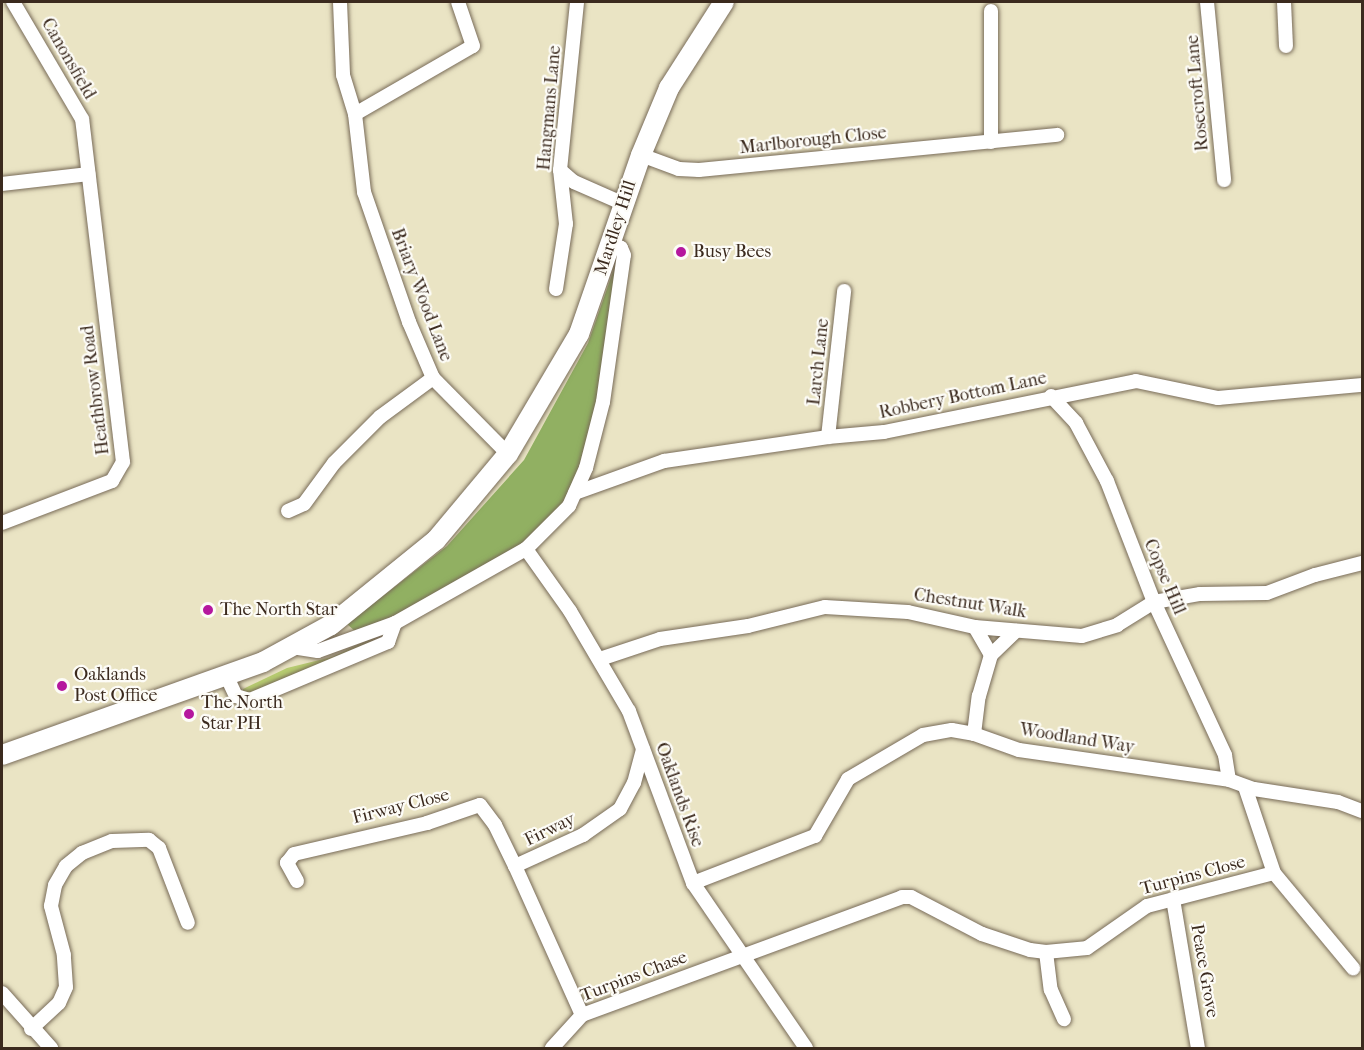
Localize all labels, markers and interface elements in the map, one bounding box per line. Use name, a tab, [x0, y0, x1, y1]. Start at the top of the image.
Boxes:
street label: Canonsfield	[36, 14, 100, 104]
street label: Rosecroft Lane	[1182, 34, 1214, 152]
street label: Hangmans Lane	[534, 45, 566, 171]
street label: Marlborough Close	[739, 123, 887, 159]
street label: Mardley Hill	[591, 178, 641, 278]
street label: Briary Wood Lane	[386, 225, 456, 365]
place label: Busy Bees	[693, 241, 771, 263]
marker: Busy Bees	[674, 245, 688, 259]
street label: Larch Lane	[804, 318, 834, 406]
street label: Heathbrow Road	[77, 324, 115, 456]
street label: Robbery Bottom Lane	[877, 368, 1049, 424]
street label: Copse Hill	[1138, 536, 1190, 618]
street label: Chestnut Walk	[912, 584, 1028, 624]
place label: The North Star	[220, 599, 337, 621]
marker: The North Star	[201, 603, 215, 617]
place label: Oaklands Post Office	[74, 665, 157, 708]
marker: Oaklands Post Office	[55, 679, 69, 693]
place label: The North Star PH	[201, 693, 283, 736]
marker: The North Star PH	[182, 707, 196, 721]
street label: Woodland Way	[1018, 719, 1136, 759]
street label: Oaklands Rise	[650, 740, 708, 850]
street label: Firway Close	[350, 785, 452, 829]
street label: Firway	[521, 809, 579, 851]
street label: Turpins Close	[1138, 852, 1248, 900]
street label: Peace Grove	[1185, 922, 1223, 1020]
street label: Turpins Chase	[578, 947, 690, 1007]

